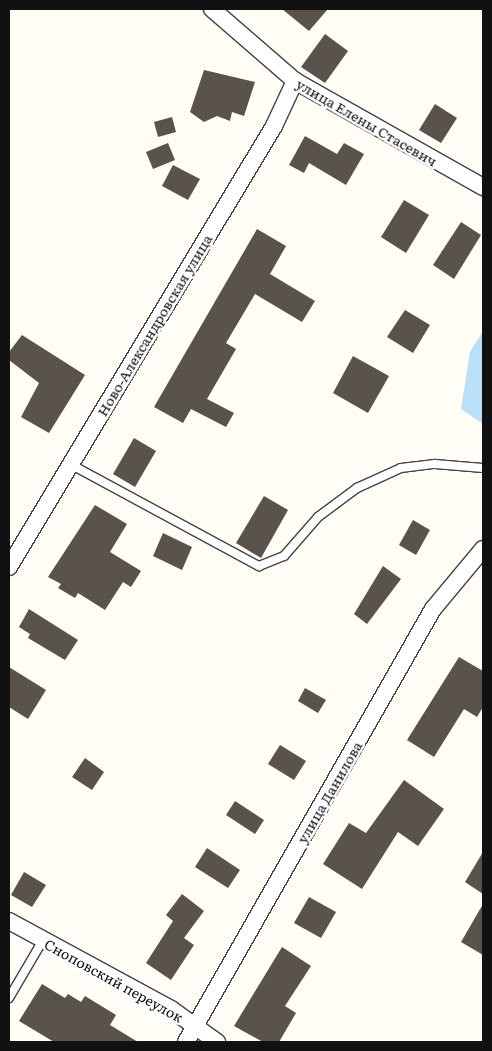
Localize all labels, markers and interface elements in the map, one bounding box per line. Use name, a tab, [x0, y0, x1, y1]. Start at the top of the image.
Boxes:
street label: улица Елены Стасевич	[294, 75, 440, 169]
street label: Ново-Александровская улица	[93, 231, 215, 419]
street label: улица Данилова	[293, 738, 365, 846]
street label: Сноповский переулок	[42, 935, 186, 1025]

